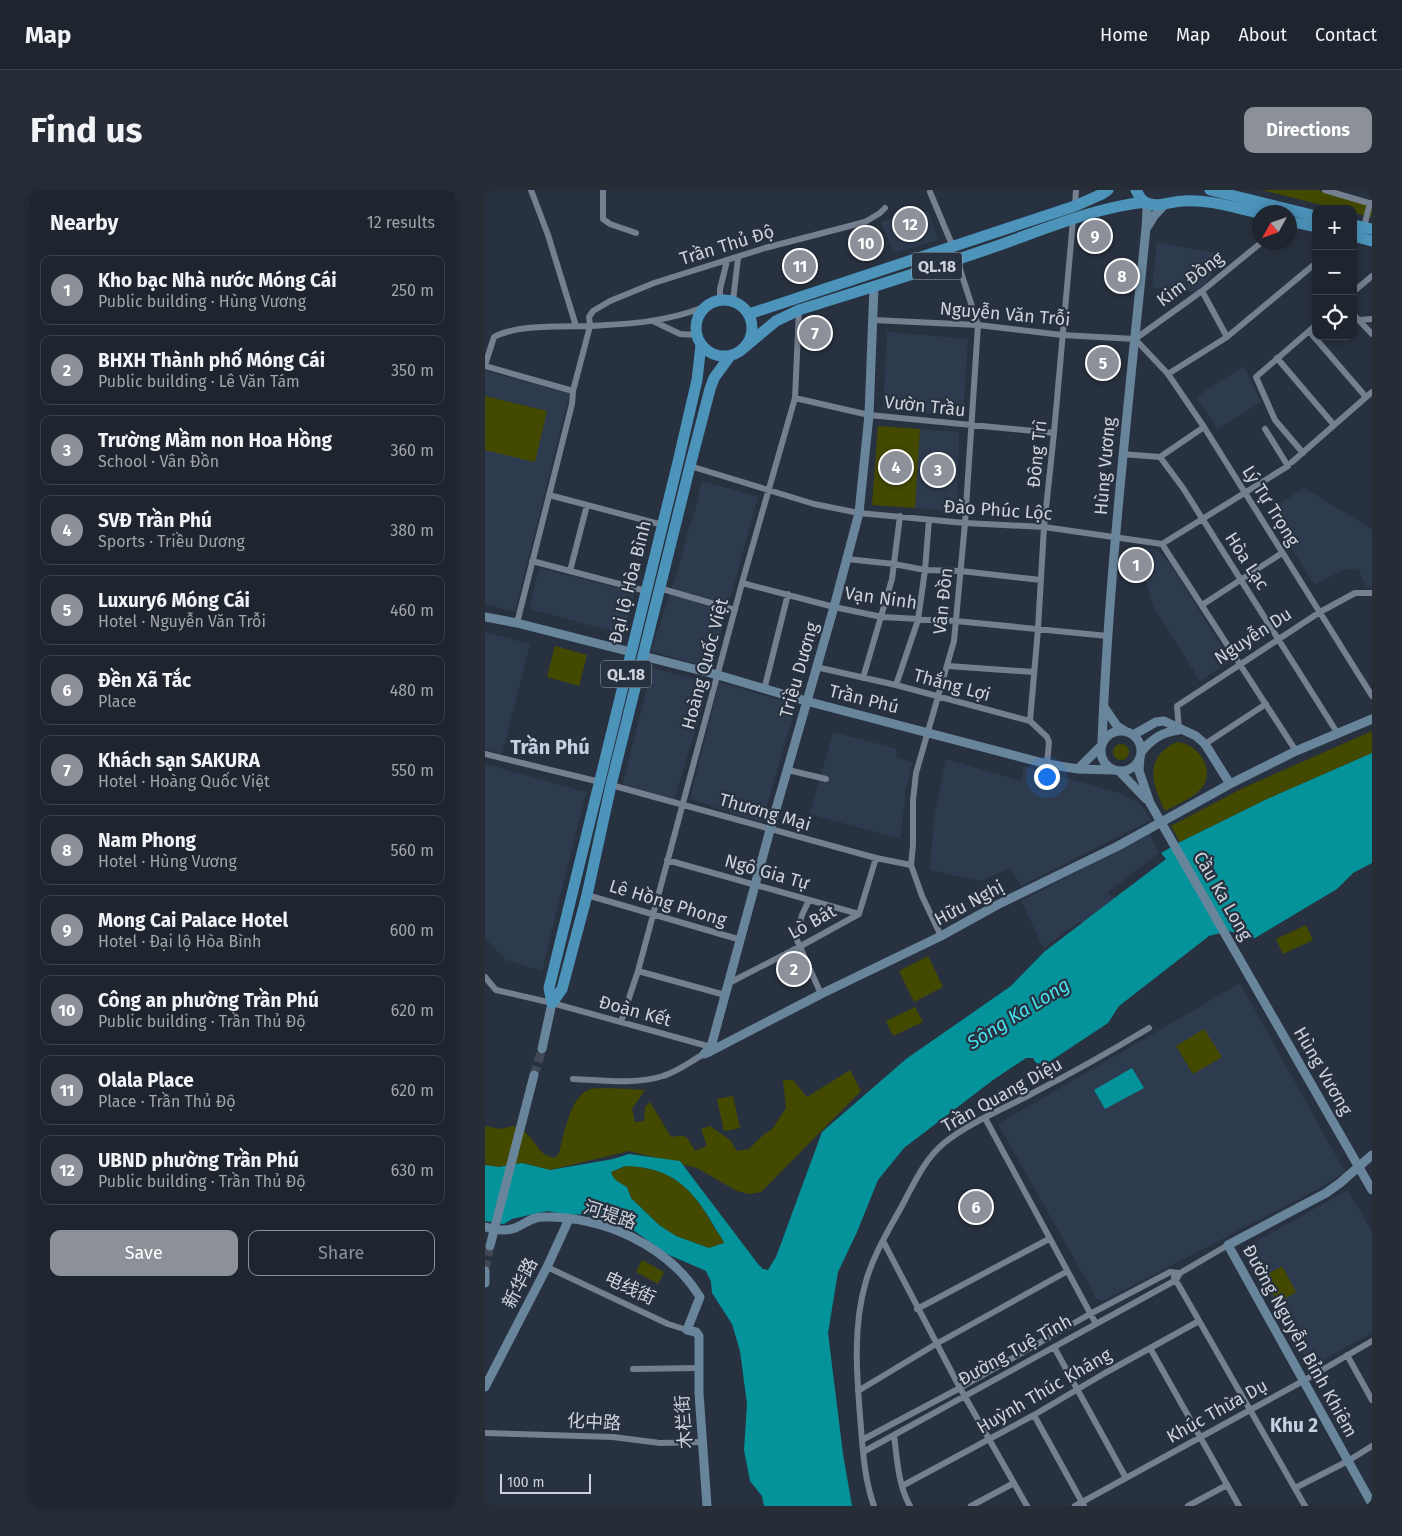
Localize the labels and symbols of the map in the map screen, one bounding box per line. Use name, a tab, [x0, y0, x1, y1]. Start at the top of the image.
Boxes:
pin: 12	[894, 205, 926, 243]
north arrow	[1252, 205, 1297, 250]
pin: 9	[1079, 217, 1111, 255]
street label: Trần Thủ Độ	[677, 220, 777, 270]
pin: 10	[850, 224, 882, 262]
street label: Kim Đồng	[1152, 246, 1228, 311]
pin: 11	[784, 247, 816, 285]
road number: QL.18	[912, 252, 962, 280]
pin: 8	[1106, 257, 1138, 295]
street label: Nguyễn Văn Trỗi	[939, 296, 1071, 331]
pin: 7	[799, 314, 831, 352]
pin: 5	[1087, 344, 1119, 382]
street label: Vườn Trầu	[883, 391, 967, 421]
street label: Hùng Vương	[1090, 416, 1120, 516]
street label: Đông Trì	[1023, 419, 1051, 489]
pin: 4	[880, 448, 912, 486]
pin: 3	[922, 451, 954, 489]
street label: Lý Tự Trọng	[1238, 462, 1305, 551]
street label: Đào Phúc Lộc	[943, 495, 1053, 525]
street label: Đại lộ Hòa Bình	[604, 518, 656, 646]
street label: Hòa Lạc	[1220, 528, 1274, 594]
pin: 1	[1120, 546, 1152, 584]
street label: Vân Đồn	[929, 566, 957, 636]
street label: Vạn Ninh	[843, 582, 919, 614]
street label: Hoàng Quốc Việt	[677, 595, 733, 732]
street label: Nguyễn Du	[1210, 602, 1296, 669]
street label: Triều Dương	[775, 619, 823, 720]
road number: QL.18	[601, 660, 651, 688]
street label: Thắng Lợi	[911, 663, 993, 706]
street label: Trần Phú	[827, 680, 901, 718]
district label: Trần Phú	[510, 734, 590, 759]
your location	[1034, 764, 1060, 790]
street label: Thương Mại	[717, 788, 813, 836]
street label: Cầu Ka Long	[1189, 848, 1258, 945]
street label: Ngô Gia Tự	[722, 849, 812, 895]
street label: Lê Hồng Phong	[607, 875, 730, 931]
street label: Hữu Nghị	[930, 876, 1008, 930]
street label: Lò Bát	[784, 900, 840, 944]
pin: 2	[778, 950, 810, 988]
water label: Sông Ka Long	[962, 973, 1074, 1055]
street label: Đoàn Kết	[596, 991, 674, 1031]
street label: Hùng Vương	[1289, 1023, 1357, 1120]
street label: Trần Quang Diệu	[938, 1053, 1066, 1137]
pin: 6	[960, 1188, 992, 1226]
street label: 河堤路	[581, 1196, 639, 1234]
street label: Đường Nguyễn Bỉnh Khiêm	[1238, 1240, 1363, 1441]
street label: 新华路	[498, 1254, 542, 1312]
street label: 电线街	[601, 1267, 659, 1309]
street label: Đường Tuệ Tĩnh	[954, 1310, 1076, 1390]
street label: Huỳnh Thúc Kháng	[973, 1343, 1116, 1439]
street label: Khúc Thừa Dụ	[1163, 1374, 1271, 1448]
street label: 木栏街	[671, 1394, 697, 1450]
street label: 化中路	[566, 1410, 622, 1434]
district label: Khu 2	[1270, 1414, 1318, 1437]
scale bar	[500, 1471, 591, 1494]

